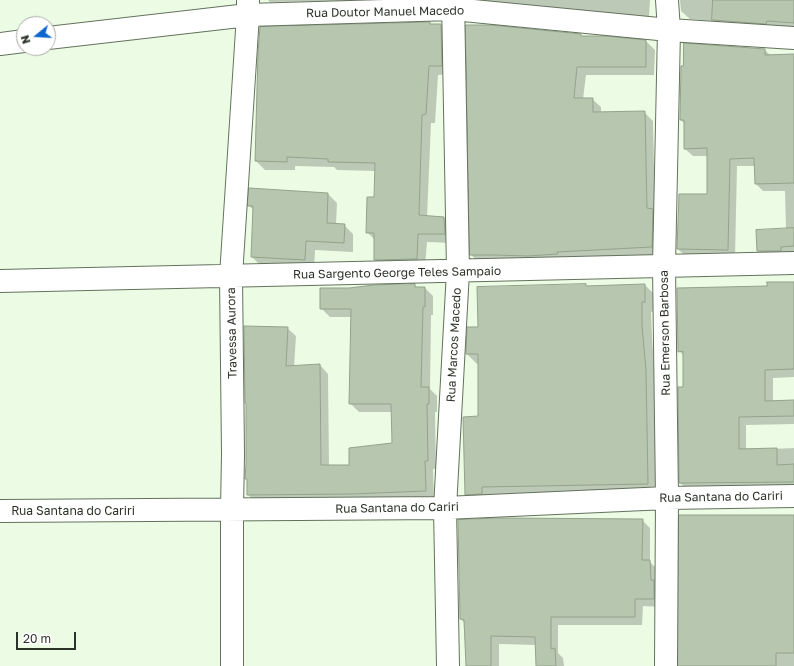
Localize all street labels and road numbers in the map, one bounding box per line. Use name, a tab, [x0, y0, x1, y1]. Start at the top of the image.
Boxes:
street label: Rua Doutor Manuel Macedo	[306, 3, 464, 21]
street label: Rua Sargento George Teles Sampaio	[293, 264, 501, 282]
street label: Rua Emerson Barbosa	[657, 270, 673, 396]
street label: Travessa Aurora	[224, 287, 240, 379]
street label: Rua Marcos Macedo	[444, 287, 464, 403]
street label: Rua Santana do Cariri	[659, 489, 783, 505]
street label: Rua Santana do Cariri	[335, 500, 459, 516]
street label: Rua Santana do Cariri	[11, 504, 135, 518]

